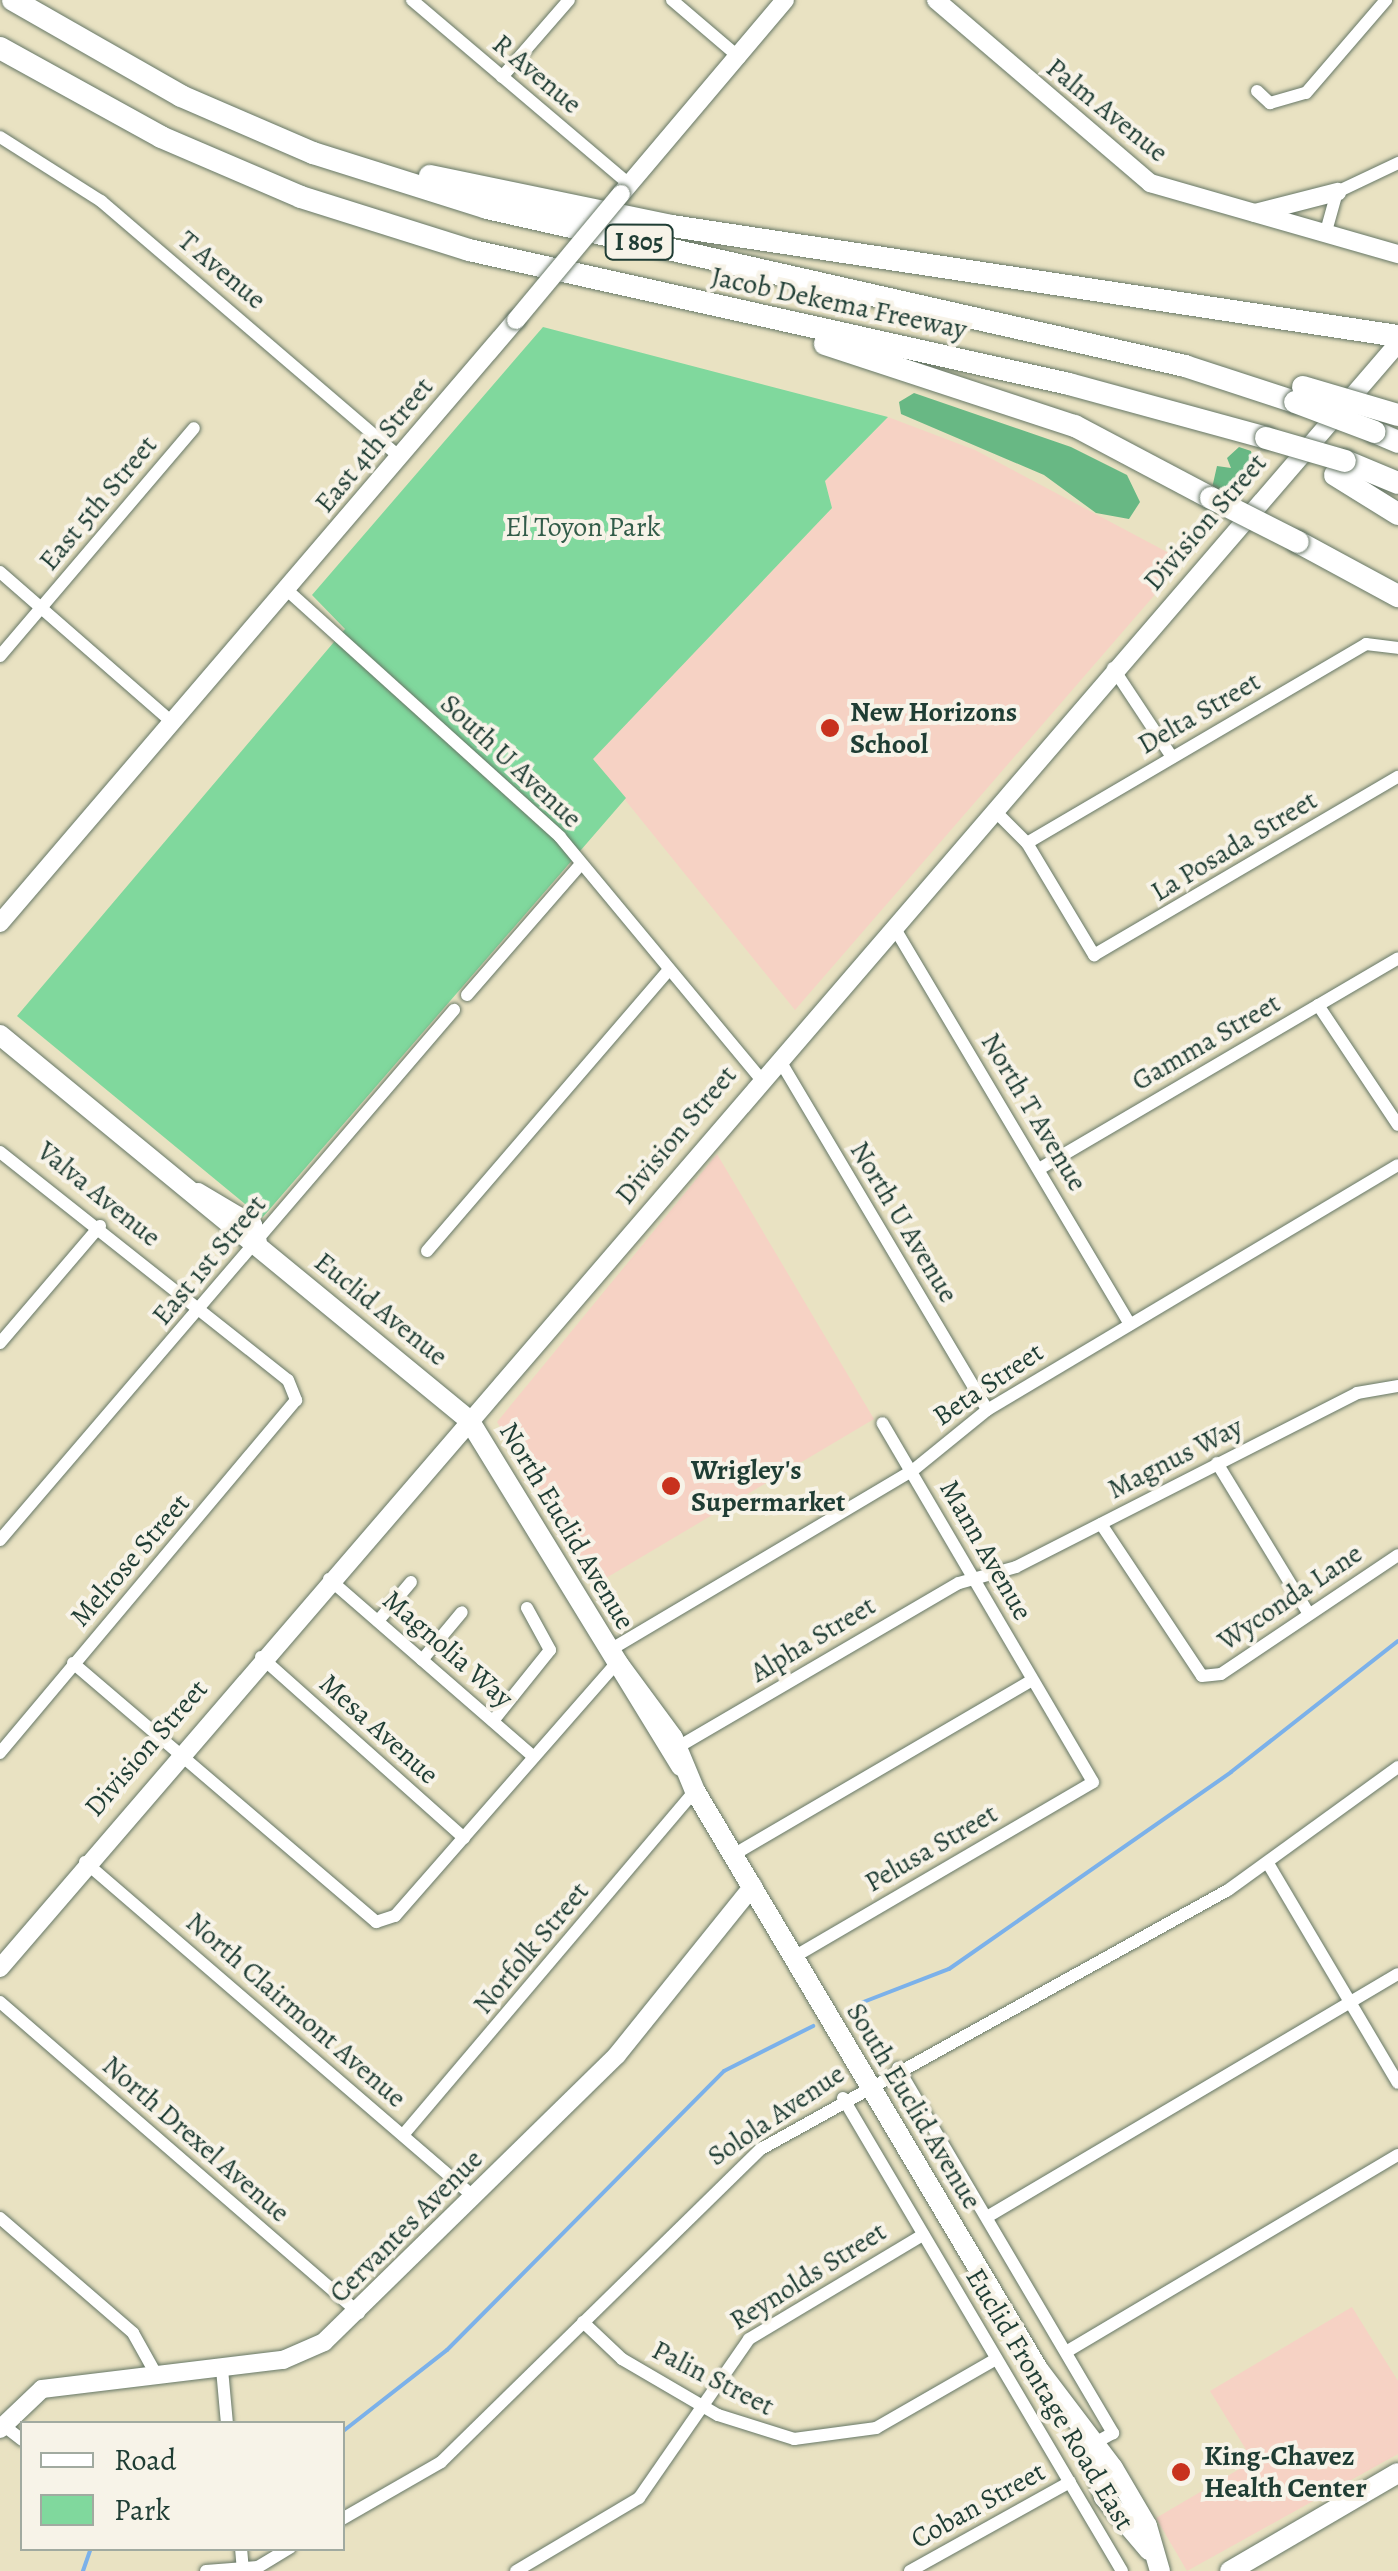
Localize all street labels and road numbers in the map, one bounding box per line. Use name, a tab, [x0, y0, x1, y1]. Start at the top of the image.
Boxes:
street label: R Avenue	[486, 27, 588, 121]
street label: Palm Avenue	[1039, 51, 1175, 169]
road number: I 805	[604, 222, 674, 262]
street label: T Avenue	[171, 224, 273, 316]
street label: Jacob Dekema Freeway	[708, 260, 970, 346]
street label: East 4th Street	[308, 370, 440, 520]
street label: East 5th Street	[32, 429, 164, 577]
street label: Division Street	[1136, 447, 1274, 597]
street label: Delta Street	[1132, 665, 1266, 761]
street label: South U Avenue	[433, 687, 589, 835]
street label: La Posada Street	[1145, 783, 1323, 909]
street label: Gamma Street	[1126, 986, 1286, 1098]
street label: North T Avenue	[974, 1027, 1094, 1197]
street label: Division Street	[608, 1059, 744, 1211]
street label: Valva Avenue	[31, 1134, 167, 1254]
street label: North U Avenue	[843, 1135, 965, 1309]
street label: East 1st Street	[145, 1188, 273, 1332]
street label: Euclid Avenue	[308, 1245, 454, 1373]
street label: Beta Street	[927, 1335, 1049, 1433]
street label: Magnus Way	[1102, 1410, 1248, 1506]
street label: North Euclid Avenue	[492, 1416, 642, 1636]
street label: Mann Avenue	[932, 1474, 1040, 1626]
street label: Melrose Street	[63, 1487, 197, 1633]
street label: Wyconda Lane	[1211, 1536, 1369, 1658]
street label: Magnolia Way	[376, 1583, 520, 1715]
street label: Alpha Street	[744, 1589, 882, 1689]
street label: Mesa Avenue	[312, 1667, 446, 1791]
street label: Division Street	[77, 1673, 215, 1823]
street label: Pelusa Street	[859, 1797, 1003, 1899]
street label: Norfolk Street	[466, 1875, 596, 2021]
street label: North Clairmont Avenue	[179, 1905, 413, 2115]
street label: South Euclid Avenue	[839, 1997, 989, 2215]
street label: North Drexel Avenue	[95, 2049, 297, 2229]
street label: Solola Avenue	[701, 2057, 851, 2173]
street label: Cervantes Avenue	[322, 2142, 490, 2310]
street label: Reynolds Street	[724, 2215, 892, 2337]
street label: Euclid Frontage Road East	[958, 2262, 1142, 2536]
street label: Palin Street	[646, 2333, 780, 2423]
street label: Coban Street	[905, 2454, 1051, 2556]

